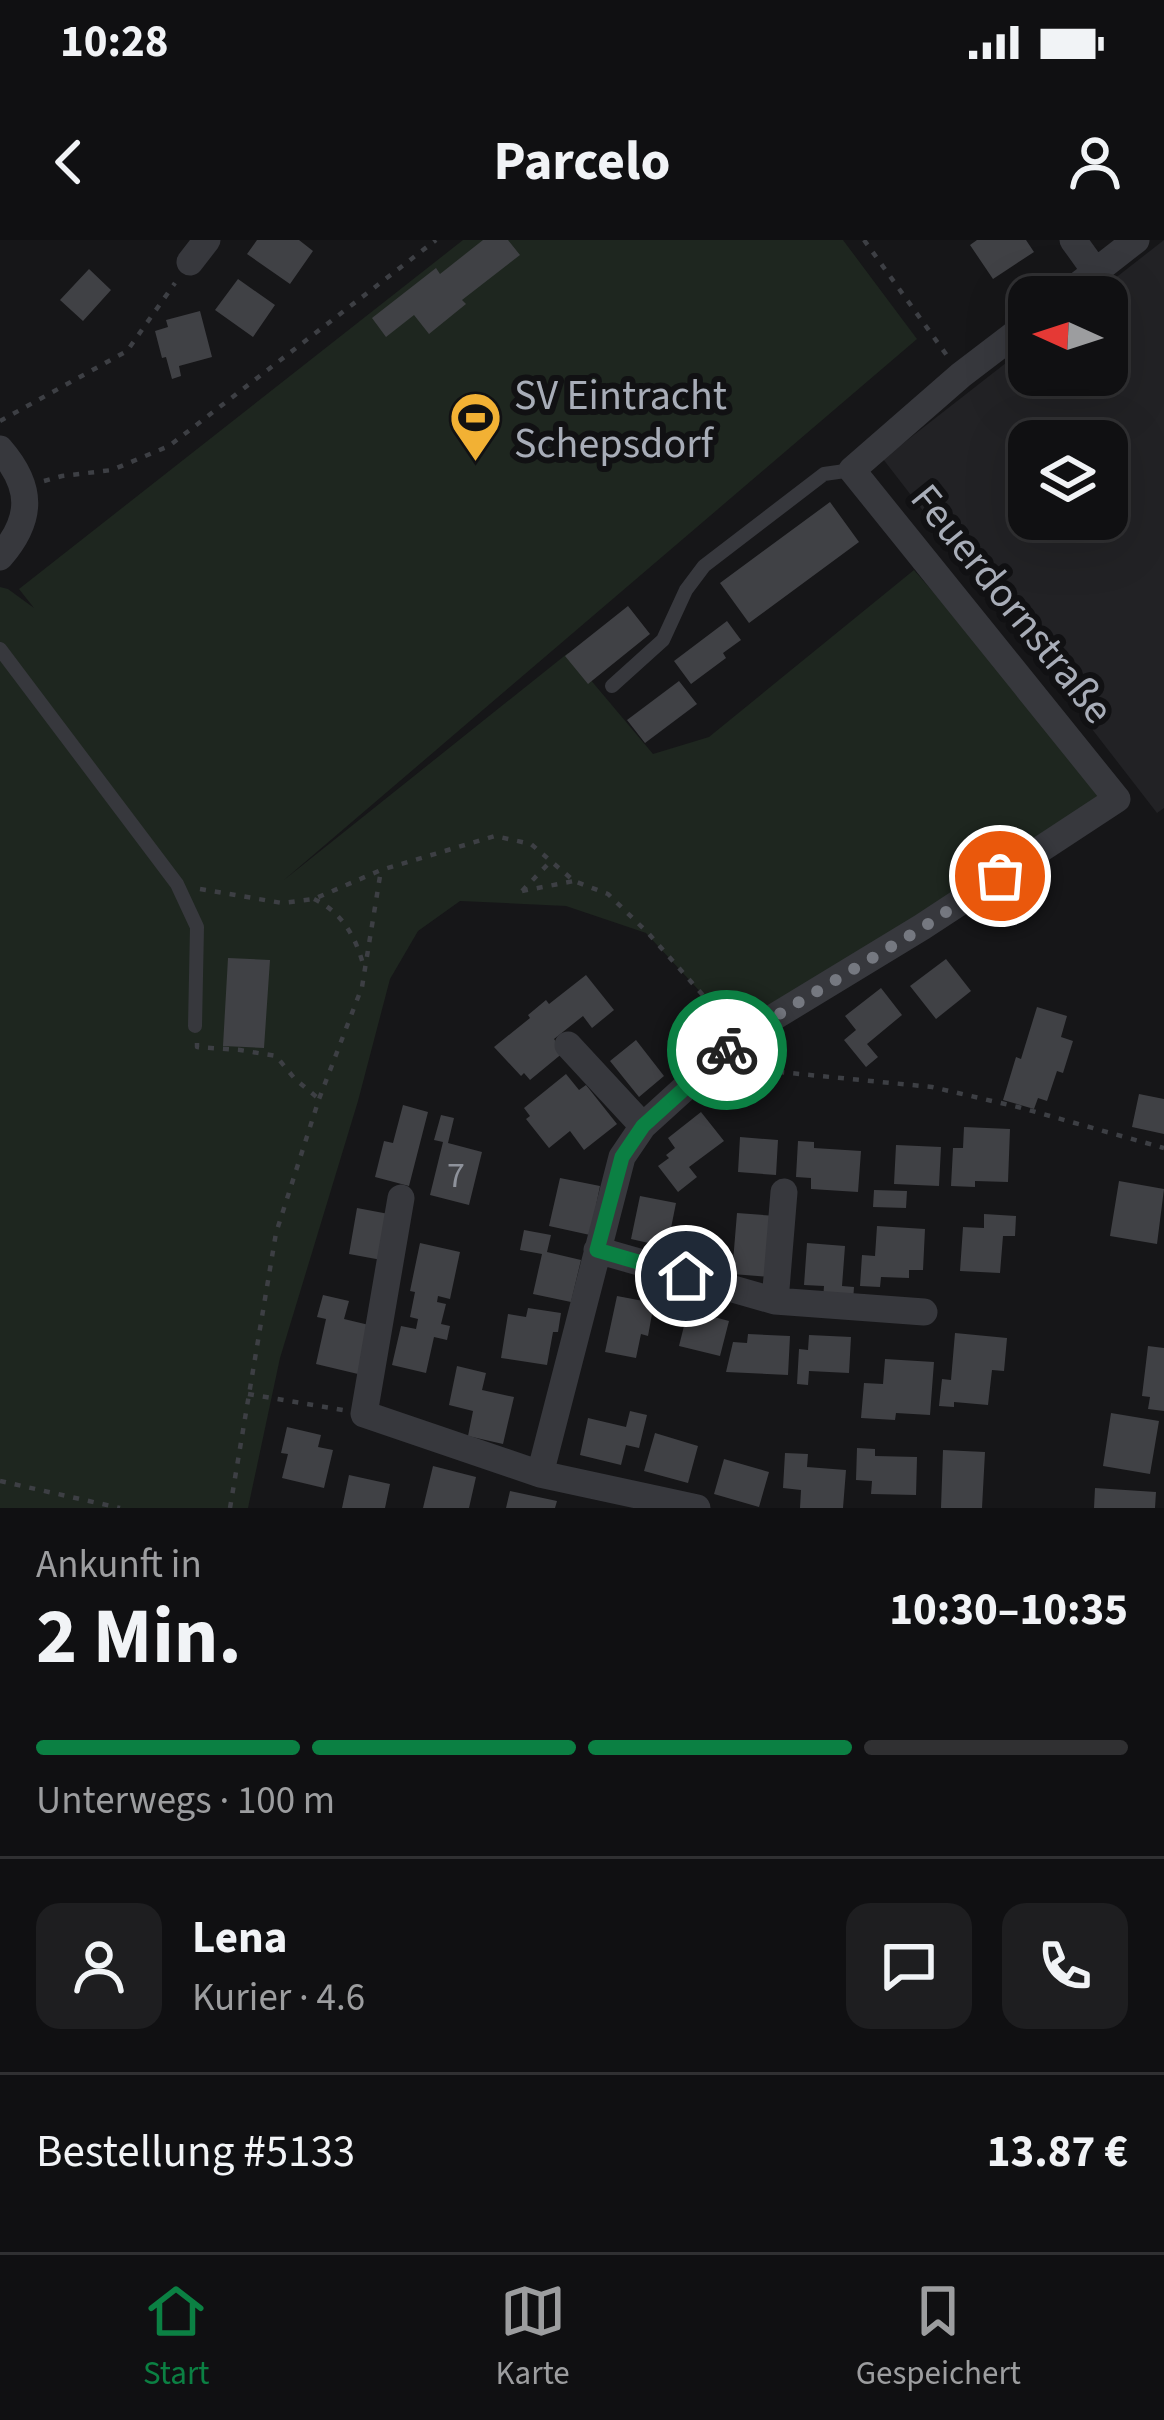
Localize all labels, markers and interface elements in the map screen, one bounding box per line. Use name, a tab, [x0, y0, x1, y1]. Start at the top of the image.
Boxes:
text: 10:28	[60, 10, 169, 74]
text: Parcelo	[494, 124, 670, 201]
icon: back	[36, 129, 102, 195]
icon: person	[1062, 129, 1128, 195]
north arrow	[1008, 276, 1128, 396]
map controls	[1008, 276, 1128, 540]
place label: SV Eintracht Schepsdorf	[514, 366, 727, 474]
sports icon: SV Eintracht Schepsdorf	[447, 390, 503, 464]
button: layers	[1008, 420, 1128, 540]
street label: Feuerdornstraße	[896, 471, 1127, 737]
pin	[949, 825, 1051, 927]
icon: bag	[967, 843, 1033, 909]
courier	[667, 990, 787, 1110]
icon: bike	[694, 1017, 760, 1083]
house number: 7	[447, 1150, 465, 1201]
pin	[635, 1225, 737, 1327]
icon: home	[653, 1243, 719, 1309]
text: Ankunft in	[36, 1537, 202, 1593]
text: 10:30–10:35	[889, 1578, 1128, 1642]
text: 2 Min.	[36, 1582, 242, 1693]
text: Unterwegs · 100 m	[36, 1773, 335, 1829]
button: person	[36, 1903, 162, 2029]
button: chat	[846, 1903, 972, 2029]
button: phone	[1002, 1903, 1128, 2029]
text: Lena	[192, 1906, 287, 1970]
text: Kurier · 4.6	[192, 1970, 365, 2026]
text: Bestellung #5133	[36, 2120, 355, 2184]
text: 13.87 €	[987, 2120, 1128, 2184]
tab: Start	[143, 2278, 210, 2397]
tab: Karte	[495, 2278, 570, 2397]
tab: Gespeichert	[856, 2278, 1021, 2397]

